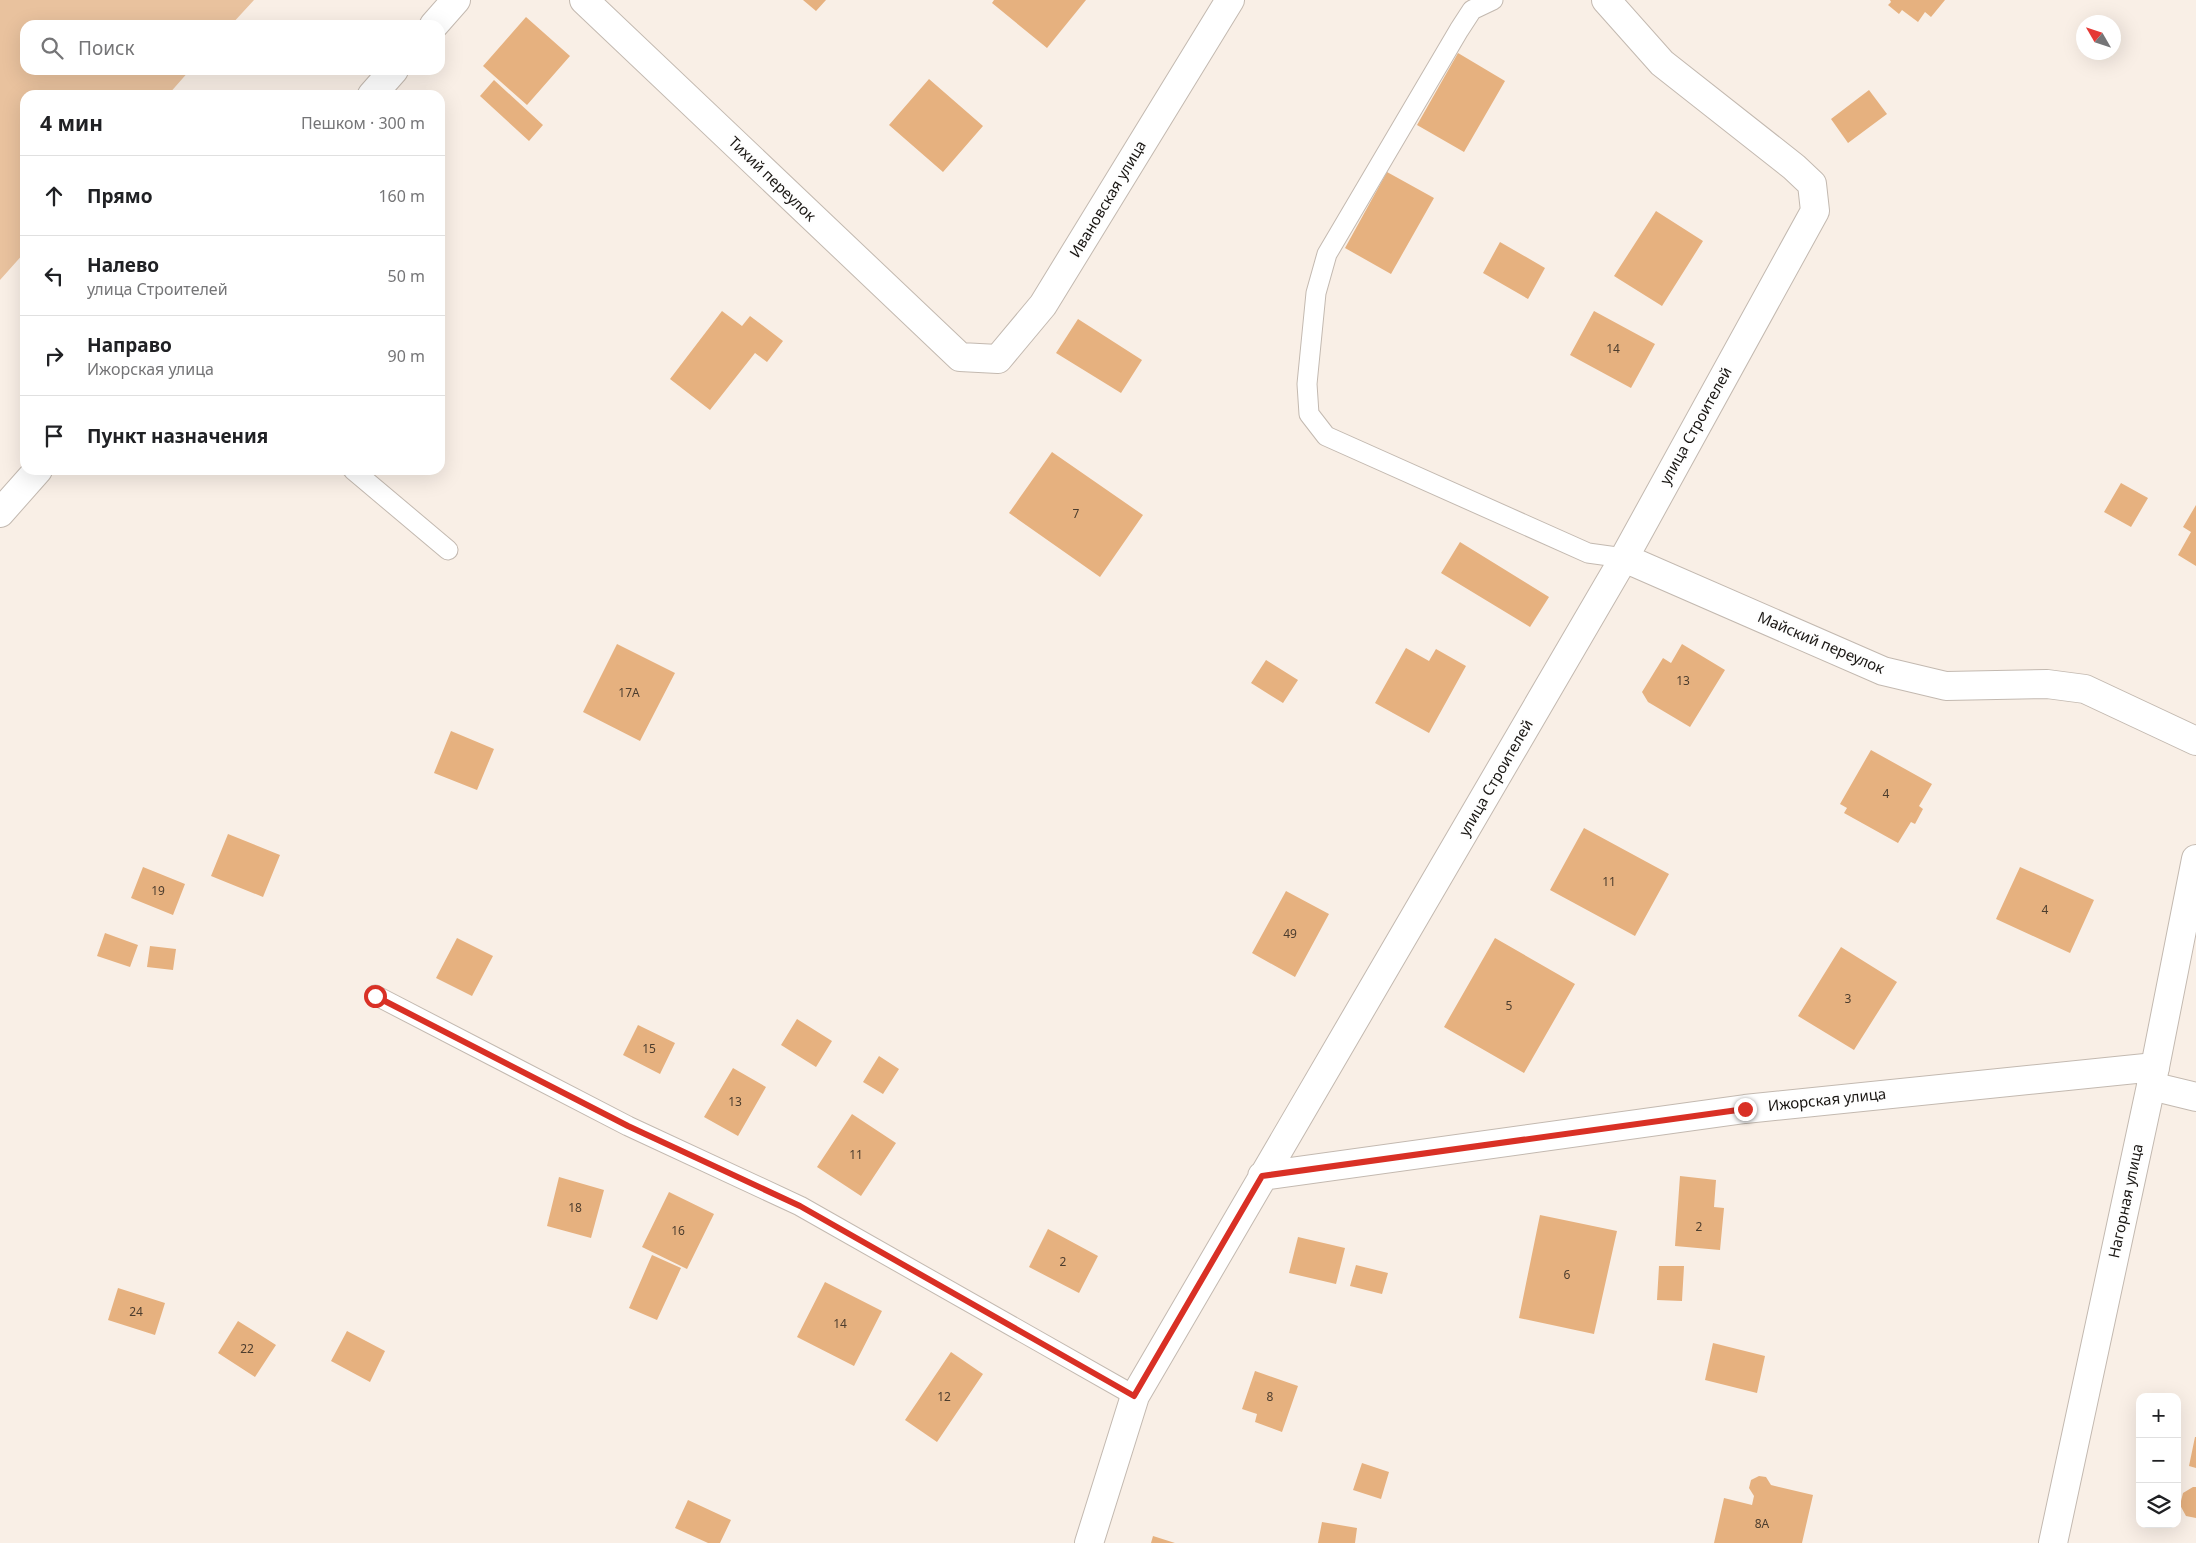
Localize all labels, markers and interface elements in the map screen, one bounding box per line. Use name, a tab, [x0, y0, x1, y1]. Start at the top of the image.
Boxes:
north arrow	[2076, 15, 2121, 60]
search box	[20, 20, 445, 75]
icon: search	[38, 34, 66, 62]
text: Поиск	[78, 35, 134, 61]
text: 4 мин	[40, 109, 103, 137]
text: Пешком · 300 m	[301, 112, 425, 134]
street label: Тихий переулок	[725, 131, 821, 225]
street label: Ивановская улица	[1064, 136, 1150, 261]
icon: ahead	[40, 182, 68, 210]
text: Прямо	[87, 183, 153, 209]
text: 160 m	[378, 185, 425, 207]
text: Налево	[87, 252, 159, 278]
icon: left	[40, 262, 68, 290]
text: 50 m	[388, 265, 425, 287]
text: улица Строителей	[87, 278, 228, 300]
text: Направо	[87, 332, 172, 358]
house number: 14	[1606, 340, 1620, 357]
icon: right	[40, 342, 68, 370]
text: 90 m	[388, 345, 425, 367]
text: Ижорская улица	[87, 358, 214, 380]
street label: улица Строителей	[1654, 363, 1736, 488]
icon: arrive	[40, 422, 68, 450]
text: Пункт назначения	[87, 423, 268, 449]
house number: 7	[1073, 505, 1080, 522]
street label: Майский переулок	[1755, 606, 1888, 678]
house number: 13	[1676, 672, 1690, 689]
house number: 17А	[618, 684, 640, 701]
street label: улица Строителей	[1454, 715, 1537, 840]
house number: 4	[1883, 785, 1890, 802]
house number: 11	[1602, 873, 1616, 890]
house number: 19	[151, 882, 165, 899]
house number: 4	[2042, 901, 2049, 918]
house number: 49	[1283, 925, 1297, 942]
route start	[364, 985, 387, 1008]
house number: 3	[1845, 990, 1852, 1007]
house number: 5	[1506, 997, 1513, 1014]
house number: 15	[642, 1040, 656, 1057]
street label: Ижорская улица	[1767, 1083, 1887, 1115]
house number: 13	[728, 1093, 742, 1110]
route end	[1734, 1098, 1757, 1121]
street label: Нагорная улица	[2103, 1142, 2147, 1260]
house number: 11	[849, 1146, 863, 1163]
house number: 18	[568, 1199, 582, 1216]
house number: 2	[1696, 1218, 1703, 1235]
house number: 16	[671, 1222, 685, 1239]
house number: 2	[1060, 1253, 1067, 1270]
house number: 6	[1564, 1266, 1571, 1283]
house number: 24	[129, 1303, 143, 1320]
house number: 14	[833, 1315, 847, 1332]
house number: 22	[240, 1340, 254, 1357]
house number: 12	[937, 1388, 951, 1405]
house number: 8	[1267, 1388, 1274, 1405]
map controls	[2136, 1393, 2181, 1528]
button: +	[2136, 1393, 2181, 1438]
button: −	[2136, 1438, 2181, 1483]
button: layers	[2136, 1483, 2181, 1528]
house number: 8А	[1755, 1515, 1770, 1532]

